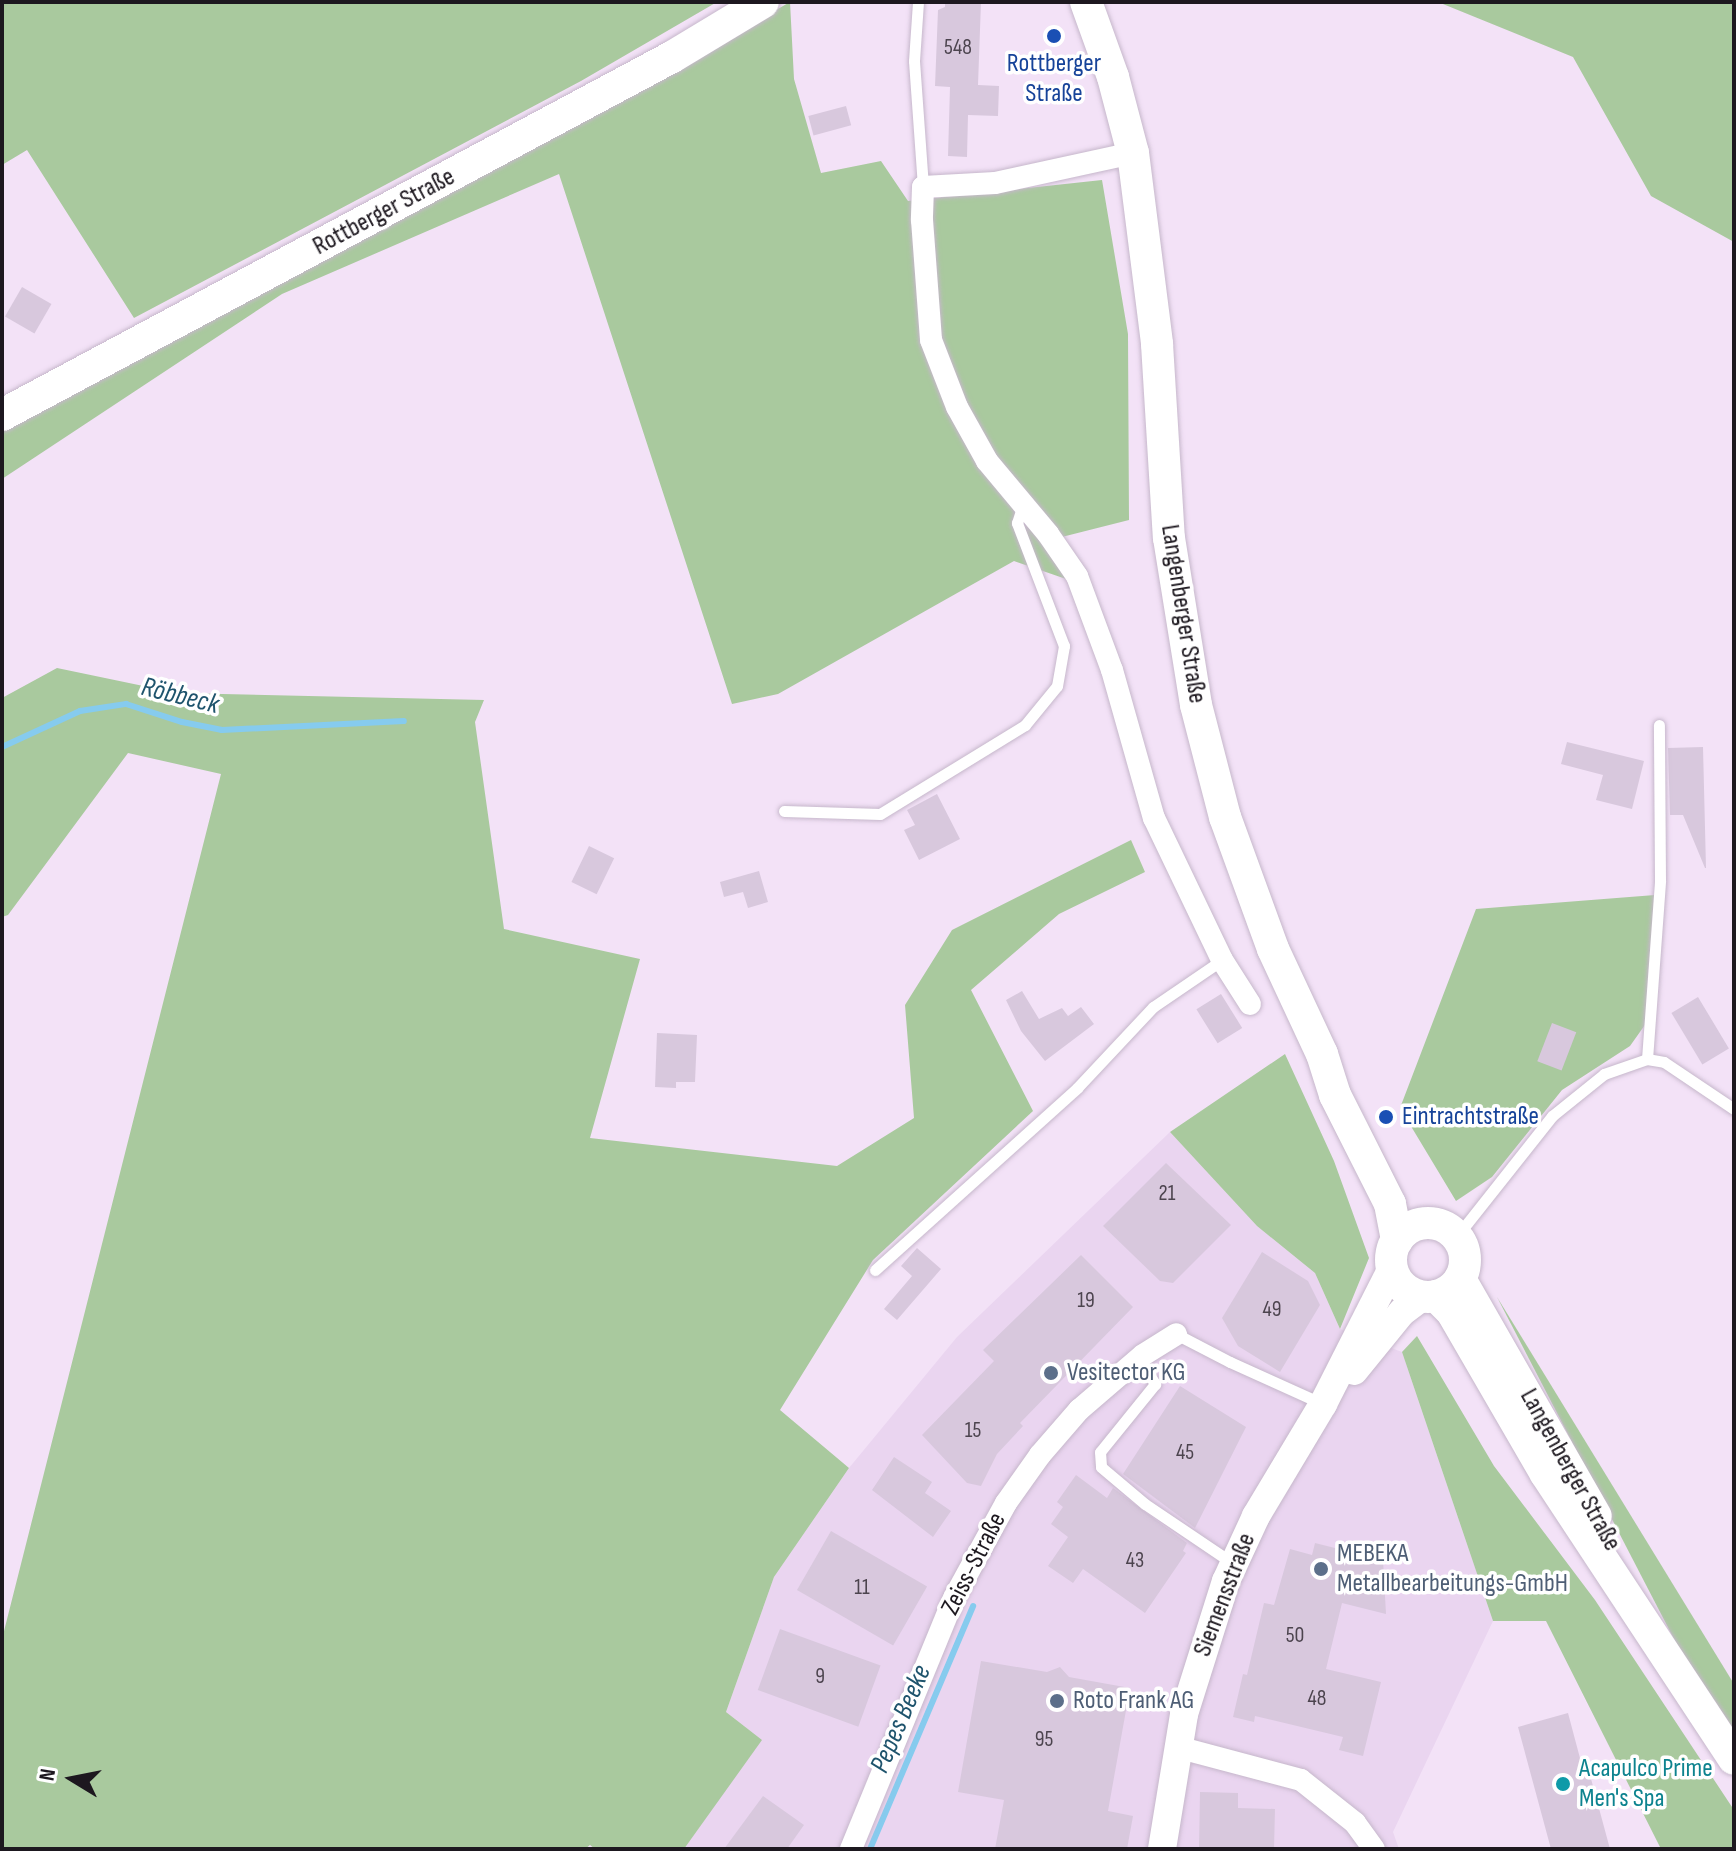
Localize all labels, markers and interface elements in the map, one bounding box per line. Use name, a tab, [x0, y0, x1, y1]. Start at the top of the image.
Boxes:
marker: Rottberger Straße	[1045, 27, 1063, 45]
house number: 548	[944, 35, 972, 61]
place label: Rottberger Straße	[1007, 48, 1101, 110]
street label: Rottberger Straße	[308, 162, 460, 262]
street label: Langenberger Straße	[1153, 522, 1213, 706]
water label: Röbbeck	[138, 670, 222, 722]
place label: Eintrachtstraße	[1402, 1101, 1539, 1133]
marker: Eintrachtstraße	[1377, 1108, 1395, 1126]
house number: 21	[1159, 1181, 1175, 1207]
house number: 19	[1077, 1288, 1095, 1314]
house number: 49	[1263, 1297, 1281, 1323]
place label: Vesitector KG	[1067, 1357, 1185, 1389]
marker: Vesitector KG	[1042, 1364, 1060, 1382]
street label: Langenberger Straße	[1513, 1384, 1627, 1556]
house number: 15	[965, 1418, 981, 1444]
house number: 45	[1176, 1440, 1194, 1466]
street label: Zeiss-Straße	[935, 1508, 1013, 1620]
street label: Siemensstraße	[1187, 1529, 1263, 1661]
place label: MEBEKA Metallbearbeitungs-GmbH	[1337, 1538, 1568, 1600]
house number: 43	[1126, 1548, 1144, 1574]
marker: MEBEKA Metallbearbeitungs-GmbH	[1312, 1560, 1330, 1578]
house number: 11	[854, 1575, 870, 1601]
house number: 50	[1286, 1623, 1304, 1649]
water label: Pepes Beeke	[863, 1660, 939, 1778]
house number: 9	[815, 1664, 825, 1690]
place label: Roto Frank AG	[1073, 1685, 1194, 1717]
house number: 48	[1308, 1686, 1326, 1712]
marker: Roto Frank AG	[1048, 1692, 1066, 1710]
house number: 95	[1035, 1727, 1053, 1753]
north arrow	[32, 1739, 112, 1819]
place label: Acapulco Prime Men's Spa	[1579, 1753, 1713, 1814]
text: N	[34, 1767, 62, 1783]
marker: Acapulco Prime Men's Spa	[1554, 1775, 1572, 1793]

